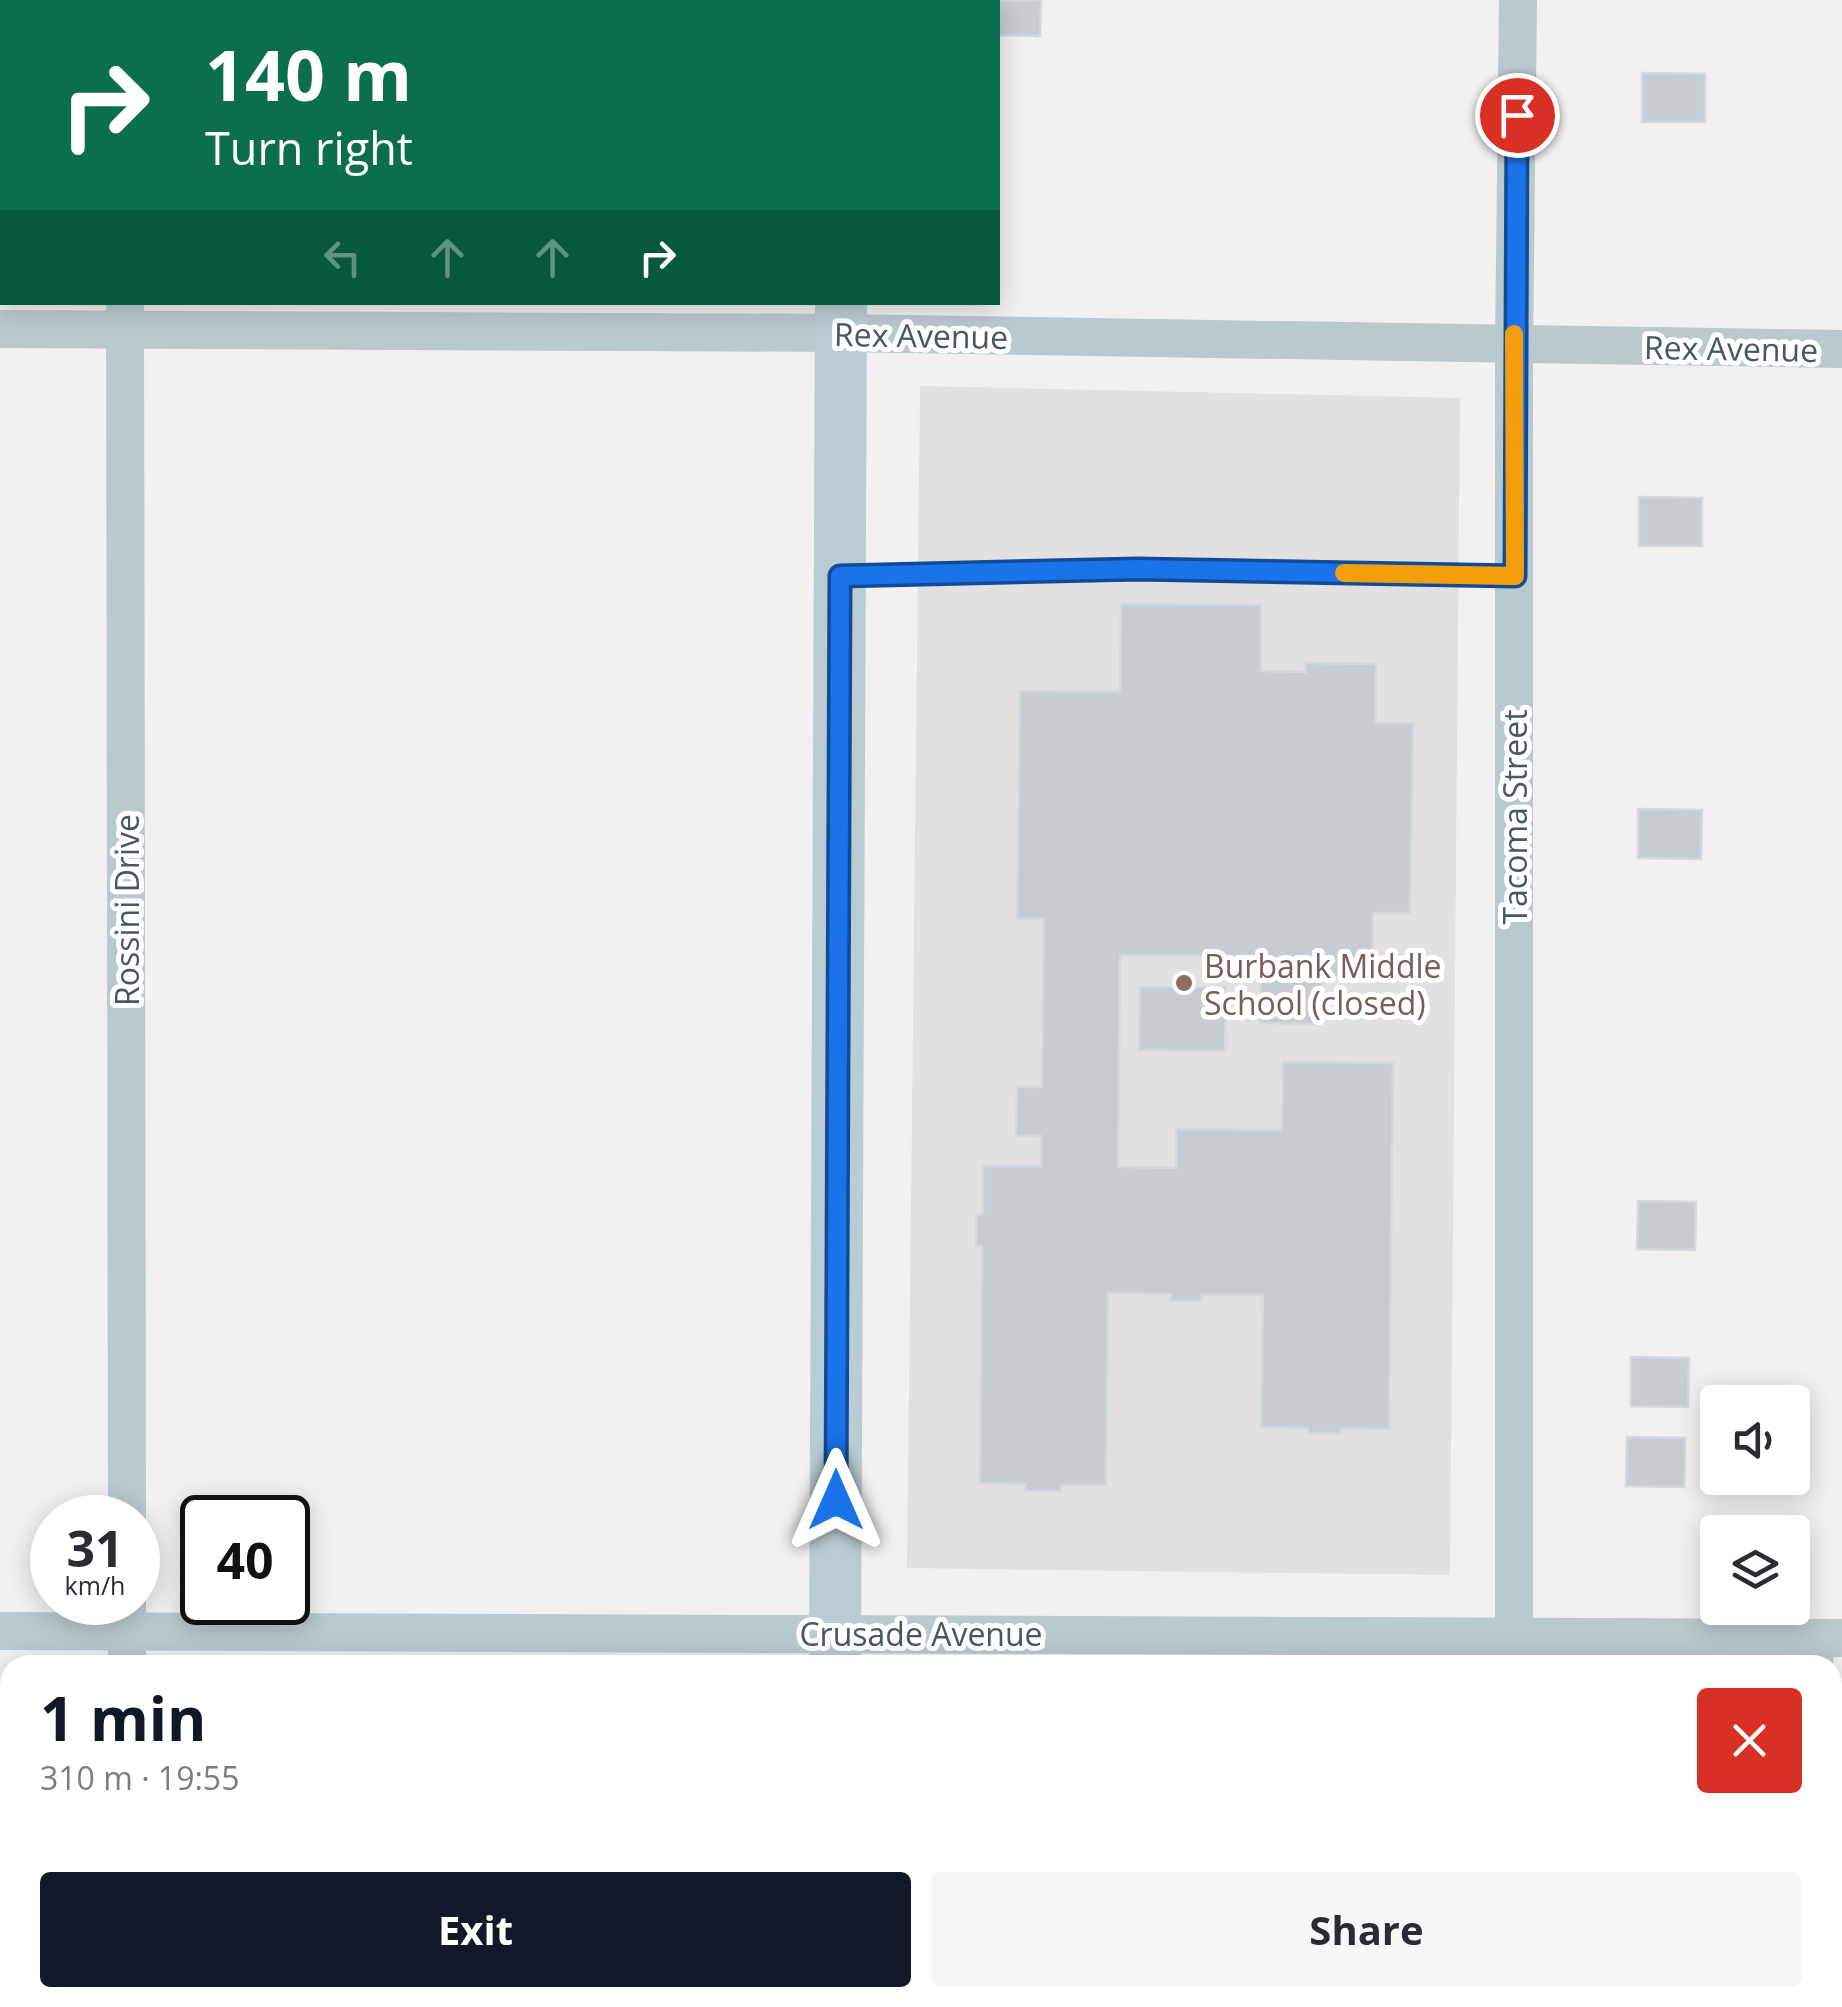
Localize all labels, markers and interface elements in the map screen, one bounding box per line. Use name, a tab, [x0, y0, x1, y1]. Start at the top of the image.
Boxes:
text: 140 m	[205, 26, 412, 122]
icon: right	[40, 40, 170, 170]
pin	[1475, 73, 1560, 158]
icon: arrive	[1490, 88, 1545, 143]
text: Turn right	[205, 117, 413, 178]
icon: left	[315, 230, 370, 285]
icon: ahead	[420, 230, 475, 285]
icon: ahead	[525, 230, 580, 285]
icon: right	[630, 230, 685, 285]
street label: Rex Avenue	[834, 312, 1008, 358]
street label: Rex Avenue	[1644, 325, 1818, 371]
street label: Tacoma Street	[1493, 709, 1536, 925]
street label: Rossini Drive	[105, 814, 148, 1006]
place label: Burbank Middle School (closed)	[1204, 944, 1442, 1024]
marker: Burbank Middle School (closed)	[1173, 972, 1195, 994]
map controls	[1700, 1385, 1810, 1625]
button: sound	[1700, 1385, 1810, 1495]
position arrow	[784, 1448, 888, 1552]
speed limit sign: 40	[180, 1495, 310, 1625]
text: 31	[66, 1514, 124, 1582]
button: layers	[1700, 1515, 1810, 1625]
text: km/h	[65, 1568, 125, 1602]
street label: Crusade Avenue	[799, 1612, 1043, 1655]
text: 1 min	[40, 1677, 207, 1759]
button: close	[1697, 1688, 1802, 1793]
text: 310 m · 19:55	[40, 1756, 239, 1799]
button: Exit	[40, 1872, 911, 1987]
button: Share	[931, 1872, 1802, 1987]

